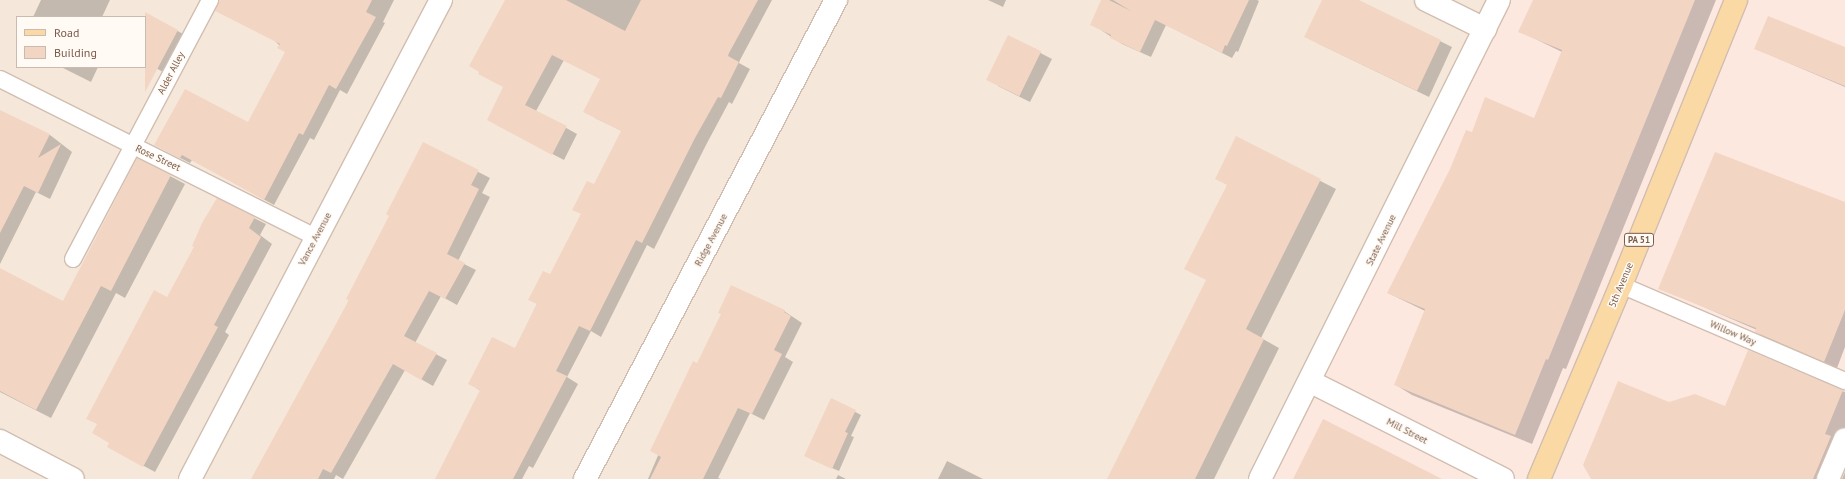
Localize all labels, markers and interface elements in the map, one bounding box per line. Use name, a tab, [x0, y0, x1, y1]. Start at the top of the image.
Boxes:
legend	[16, 16, 146, 68]
text: Road	[54, 25, 79, 40]
text: Building	[54, 45, 97, 60]
street label: Alder Alley	[155, 50, 187, 96]
street label: Rose Street	[134, 142, 182, 174]
street label: Vance Avenue	[296, 210, 334, 268]
street label: Ridge Avenue	[692, 211, 730, 269]
street label: State Avenue	[1363, 212, 1399, 268]
road number: PA 51	[1623, 233, 1655, 247]
street label: 5th Avenue	[1606, 260, 1636, 310]
street label: Willow Way	[1708, 318, 1758, 348]
street label: Mill Street	[1384, 416, 1430, 446]

